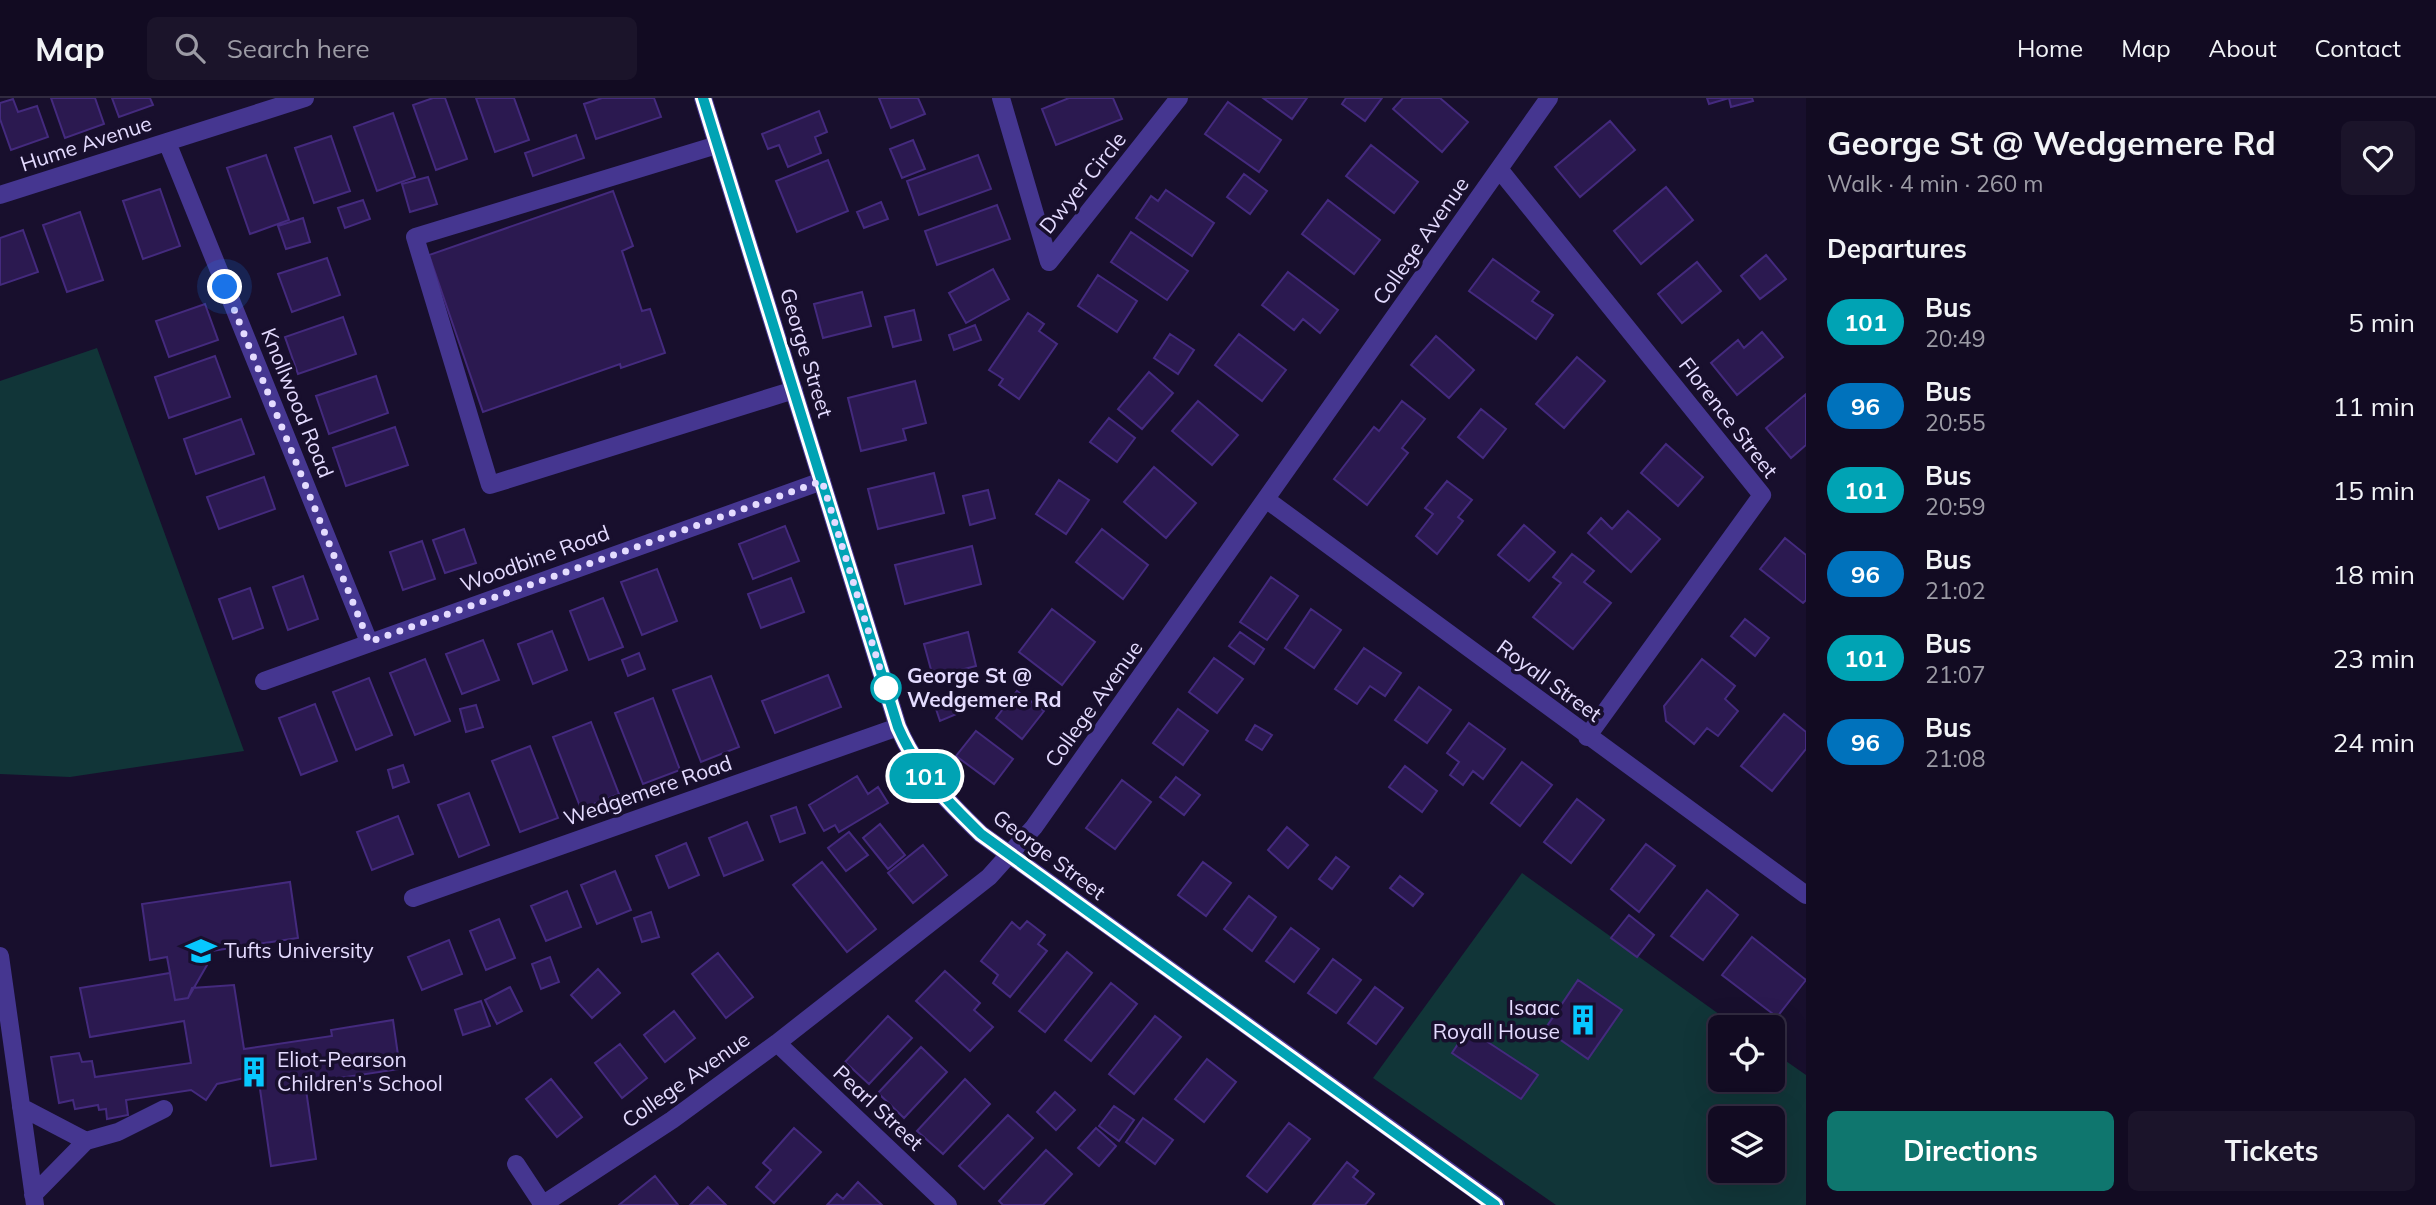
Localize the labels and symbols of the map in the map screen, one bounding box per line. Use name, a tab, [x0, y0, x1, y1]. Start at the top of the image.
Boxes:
street label: Hume Avenue	[17, 110, 155, 177]
street label: Dwyer Circle	[1033, 126, 1131, 238]
street label: College Avenue	[1367, 172, 1474, 309]
your location	[207, 269, 242, 304]
street label: George Street	[775, 285, 839, 421]
street label: Knollwood Road	[256, 324, 340, 481]
street label: Florence Street	[1674, 352, 1784, 483]
street label: Woodbine Road	[456, 519, 613, 597]
street label: Royall Street	[1492, 633, 1607, 727]
street label: College Avenue	[1039, 635, 1148, 772]
place label: George St @ Wedgemere Rd	[907, 662, 1062, 712]
marker: George St @ Wedgemere Rd	[871, 673, 901, 703]
street label: Wedgemere Road	[560, 749, 735, 831]
line badge: 101	[885, 753, 965, 799]
street label: George Street	[988, 804, 1111, 905]
school or university icon: Tufts University	[184, 934, 218, 968]
place label: Tufts University	[224, 937, 374, 963]
place label: Isaac Royall House	[1433, 994, 1560, 1044]
building icon: Isaac Royall House	[1566, 1003, 1600, 1037]
street label: College Avenue	[617, 1026, 754, 1133]
place label: Eliot-Pearson Children's School	[277, 1046, 443, 1096]
building icon: Eliot-Pearson Children's School	[237, 1055, 271, 1089]
street label: Pearl Street	[828, 1059, 929, 1155]

